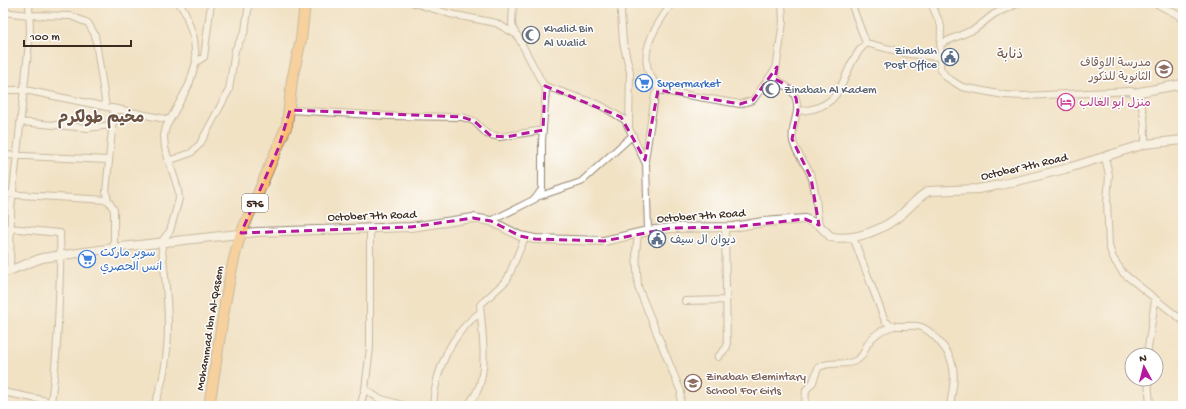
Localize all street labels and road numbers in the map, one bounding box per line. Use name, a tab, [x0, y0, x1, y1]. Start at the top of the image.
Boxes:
street label: October 7th Road	[980, 151, 1070, 185]
road number: 576	[242, 194, 268, 212]
street label: October 7th Road	[656, 207, 747, 227]
street label: October 7th Road	[328, 208, 418, 226]
street label: Mohammad Ibn Al-Qasem	[194, 264, 228, 392]

